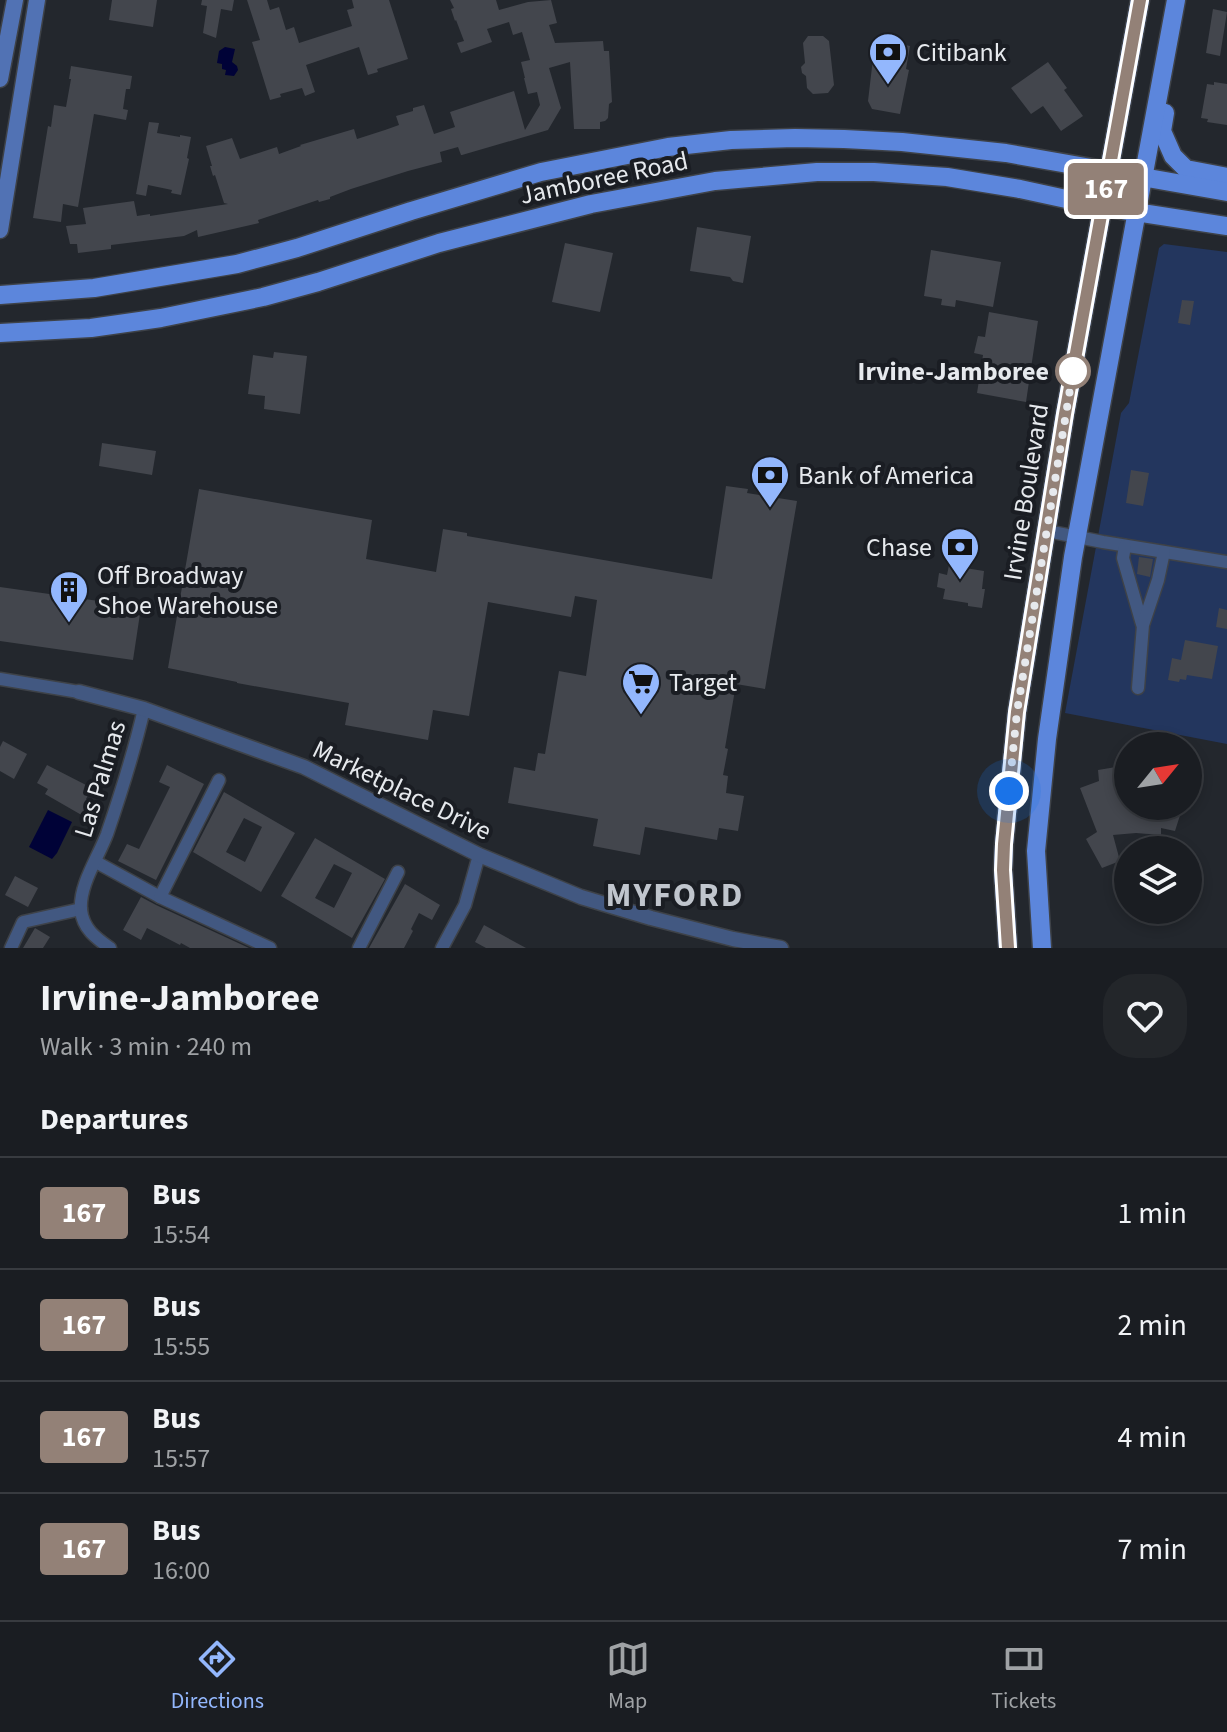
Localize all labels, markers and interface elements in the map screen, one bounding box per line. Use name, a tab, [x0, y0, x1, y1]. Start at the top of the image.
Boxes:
bank icon: Citibank	[867, 31, 909, 86]
place label: Citibank	[916, 34, 1007, 71]
street label: Jamboree Road	[516, 142, 692, 214]
line badge: 167	[1060, 163, 1152, 215]
text: 167	[1084, 169, 1128, 209]
place label: Irvine-Jamboree	[858, 353, 1049, 390]
marker: Irvine-Jamboree	[1056, 354, 1090, 388]
street label: Irvine Boulevard	[994, 401, 1058, 583]
bank icon: Bank of America	[749, 454, 791, 509]
place label: Bank of America	[798, 457, 974, 494]
bank icon: Chase	[939, 526, 981, 581]
place label: Chase	[866, 529, 932, 566]
place label: Off Broadway Shoe Warehouse	[97, 557, 278, 624]
building icon: Off Broadway Shoe Warehouse	[48, 569, 90, 624]
supermarket icon: Target	[620, 661, 662, 716]
place label: Target	[669, 664, 737, 701]
street label: Las Palmas	[65, 716, 135, 842]
street label: Marketplace Drive	[306, 731, 498, 849]
north arrow	[1114, 732, 1202, 820]
map controls	[1114, 732, 1202, 924]
your location	[989, 771, 1029, 811]
button: layers	[1114, 836, 1202, 924]
district label: MYFORD	[606, 871, 744, 920]
text: Irvine-Jamboree	[40, 971, 320, 1025]
button: heart	[1103, 974, 1187, 1058]
text: Walk · 3 min · 240 m	[40, 1028, 252, 1065]
text: Departures	[40, 1098, 188, 1141]
text: Bus	[152, 1173, 200, 1216]
text: 1 min	[1117, 1192, 1187, 1235]
text: 167	[62, 1193, 106, 1233]
text: 15:54	[152, 1216, 210, 1253]
text: Bus	[152, 1285, 200, 1328]
text: 2 min	[1117, 1304, 1187, 1347]
text: 167	[62, 1305, 106, 1345]
text: 15:55	[152, 1328, 210, 1365]
text: Bus	[152, 1397, 200, 1440]
text: 4 min	[1117, 1416, 1187, 1459]
text: 167	[62, 1417, 106, 1457]
text: 15:57	[152, 1440, 210, 1477]
text: Bus	[152, 1509, 200, 1552]
text: 7 min	[1117, 1528, 1187, 1571]
text: 167	[62, 1529, 106, 1569]
text: 16:00	[152, 1552, 210, 1589]
tab: Directions	[171, 1637, 264, 1717]
tab: Map	[606, 1637, 650, 1717]
tab: Tickets	[991, 1637, 1056, 1717]

